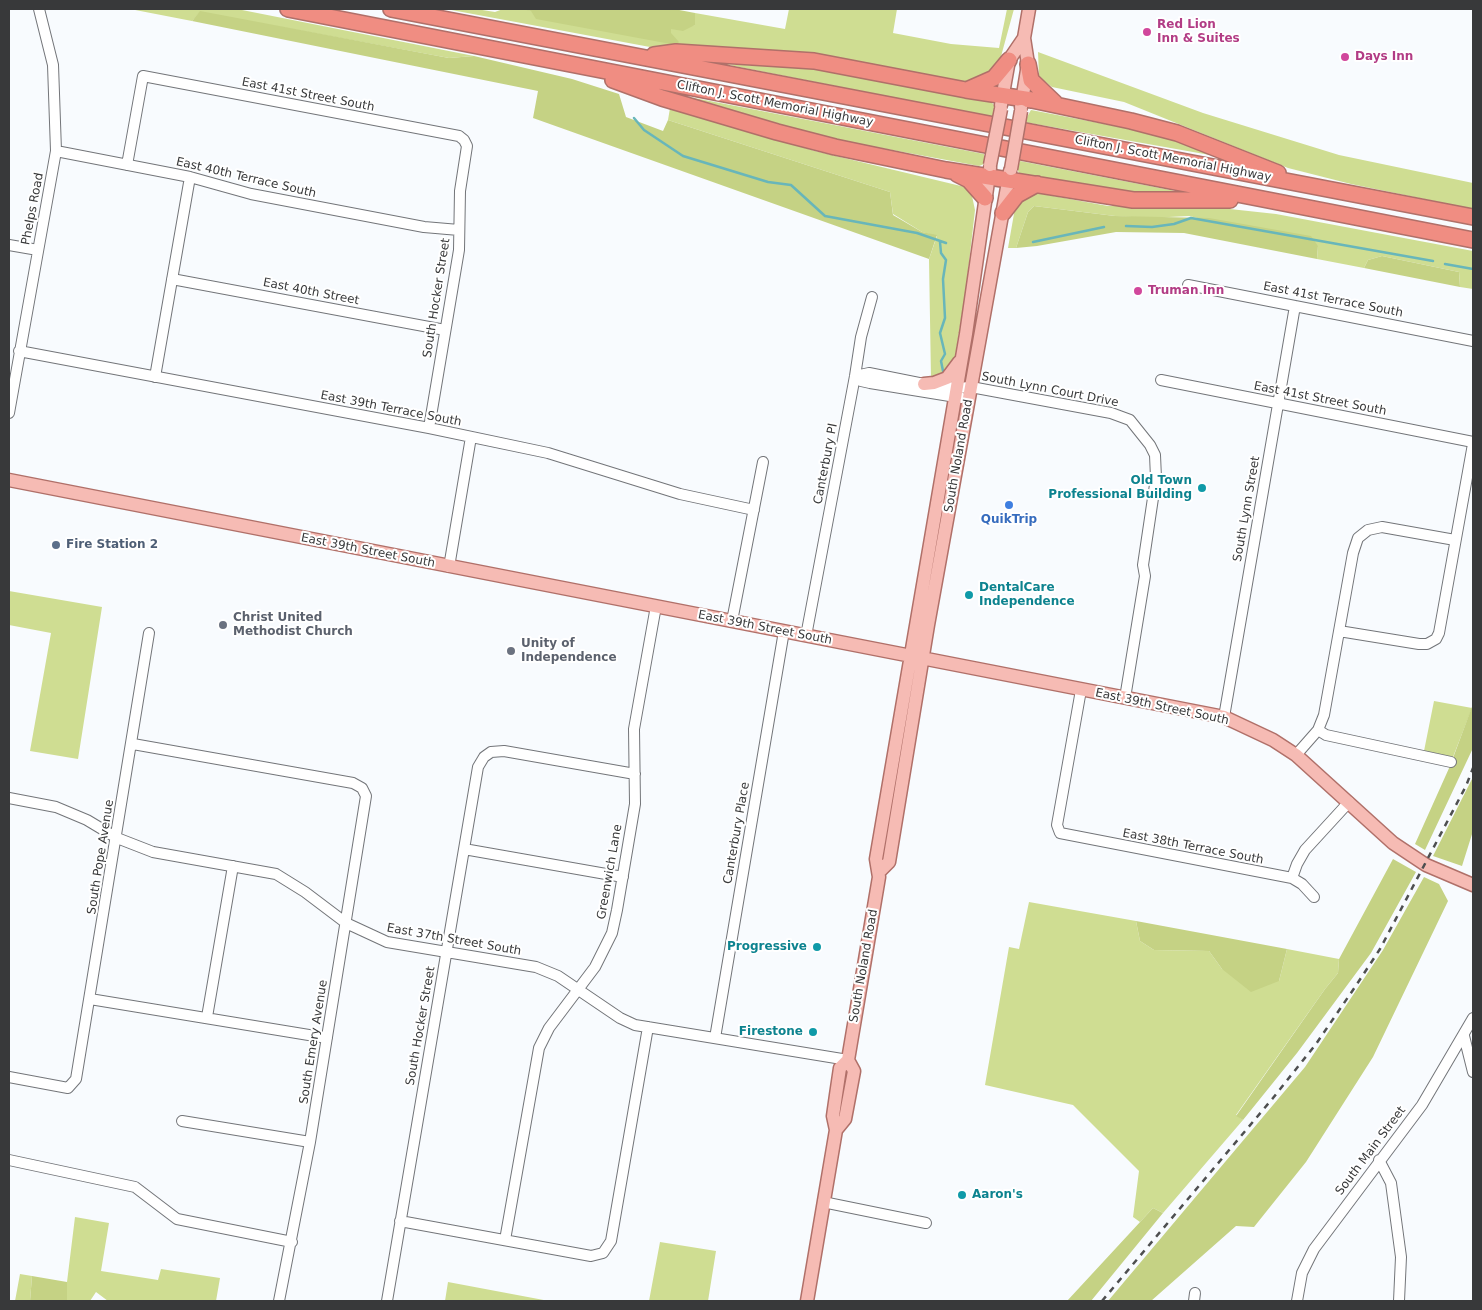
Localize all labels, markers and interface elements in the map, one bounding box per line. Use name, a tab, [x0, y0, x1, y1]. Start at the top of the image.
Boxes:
place label: Red Lion Inn & Suites	[1157, 18, 1240, 46]
marker: Red Lion Inn & Suites	[1141, 26, 1153, 38]
place label: Days Inn	[1355, 50, 1413, 64]
marker: Days Inn	[1339, 51, 1351, 63]
street label: East 41st Street South	[240, 75, 376, 115]
street label: Clifton J. Scott Memorial Highway	[676, 78, 874, 130]
street label: Clifton J. Scott Memorial Highway	[1074, 133, 1272, 185]
street label: East 40th Terrace South	[174, 155, 318, 201]
street label: Phelps Road	[19, 172, 47, 246]
street label: South Hocker Street	[420, 237, 454, 359]
street label: East 40th Street	[262, 276, 360, 308]
street label: East 41st Terrace South	[1262, 279, 1404, 321]
place label: Truman Inn	[1148, 284, 1224, 298]
marker: Truman Inn	[1132, 285, 1144, 297]
street label: South Lynn Court Drive	[980, 370, 1120, 410]
street label: East 41st Street South	[1252, 379, 1388, 419]
street label: East 39th Terrace South	[319, 388, 463, 430]
street label: South Noland Road	[942, 398, 976, 514]
street label: Canterbury Pl	[811, 422, 841, 506]
street label: South Lynn Street	[1231, 455, 1263, 563]
place label: Old Town Professional Building	[1048, 474, 1192, 502]
marker: Old Town Professional Building	[1196, 482, 1208, 494]
marker: QuikTrip	[1003, 499, 1015, 511]
place label: QuikTrip	[981, 513, 1037, 527]
street label: East 39th Street South	[300, 531, 436, 571]
place label: Fire Station 2	[66, 538, 158, 552]
marker: Fire Station 2	[50, 539, 62, 551]
place label: DentalCare Independence	[979, 581, 1075, 609]
marker: DentalCare Independence	[963, 589, 975, 601]
street label: East 39th Street South	[697, 608, 833, 648]
place label: Christ United Methodist Church	[233, 611, 353, 639]
marker: Christ United Methodist Church	[217, 619, 229, 631]
place label: Unity of Independence	[521, 637, 617, 665]
marker: Unity of Independence	[505, 645, 517, 657]
street label: East 39th Street South	[1094, 686, 1230, 728]
street label: Canterbury Place	[721, 781, 753, 885]
street label: South Pope Avenue	[85, 798, 117, 916]
street label: Greenwich Lane	[595, 823, 625, 921]
street label: East 38th Terrace South	[1121, 826, 1265, 868]
street label: South Noland Road	[847, 908, 881, 1024]
street label: East 37th Street South	[386, 921, 522, 959]
place label: Progressive	[727, 940, 807, 954]
marker: Progressive	[811, 941, 823, 953]
street label: South Hocker Street	[403, 965, 439, 1087]
street label: South Emery Avenue	[297, 979, 331, 1105]
place label: Firestone	[739, 1025, 803, 1039]
marker: Firestone	[807, 1026, 819, 1038]
street label: South Main Street	[1333, 1104, 1409, 1198]
place label: Aaron's	[972, 1188, 1023, 1202]
marker: Aaron's	[956, 1189, 968, 1201]

